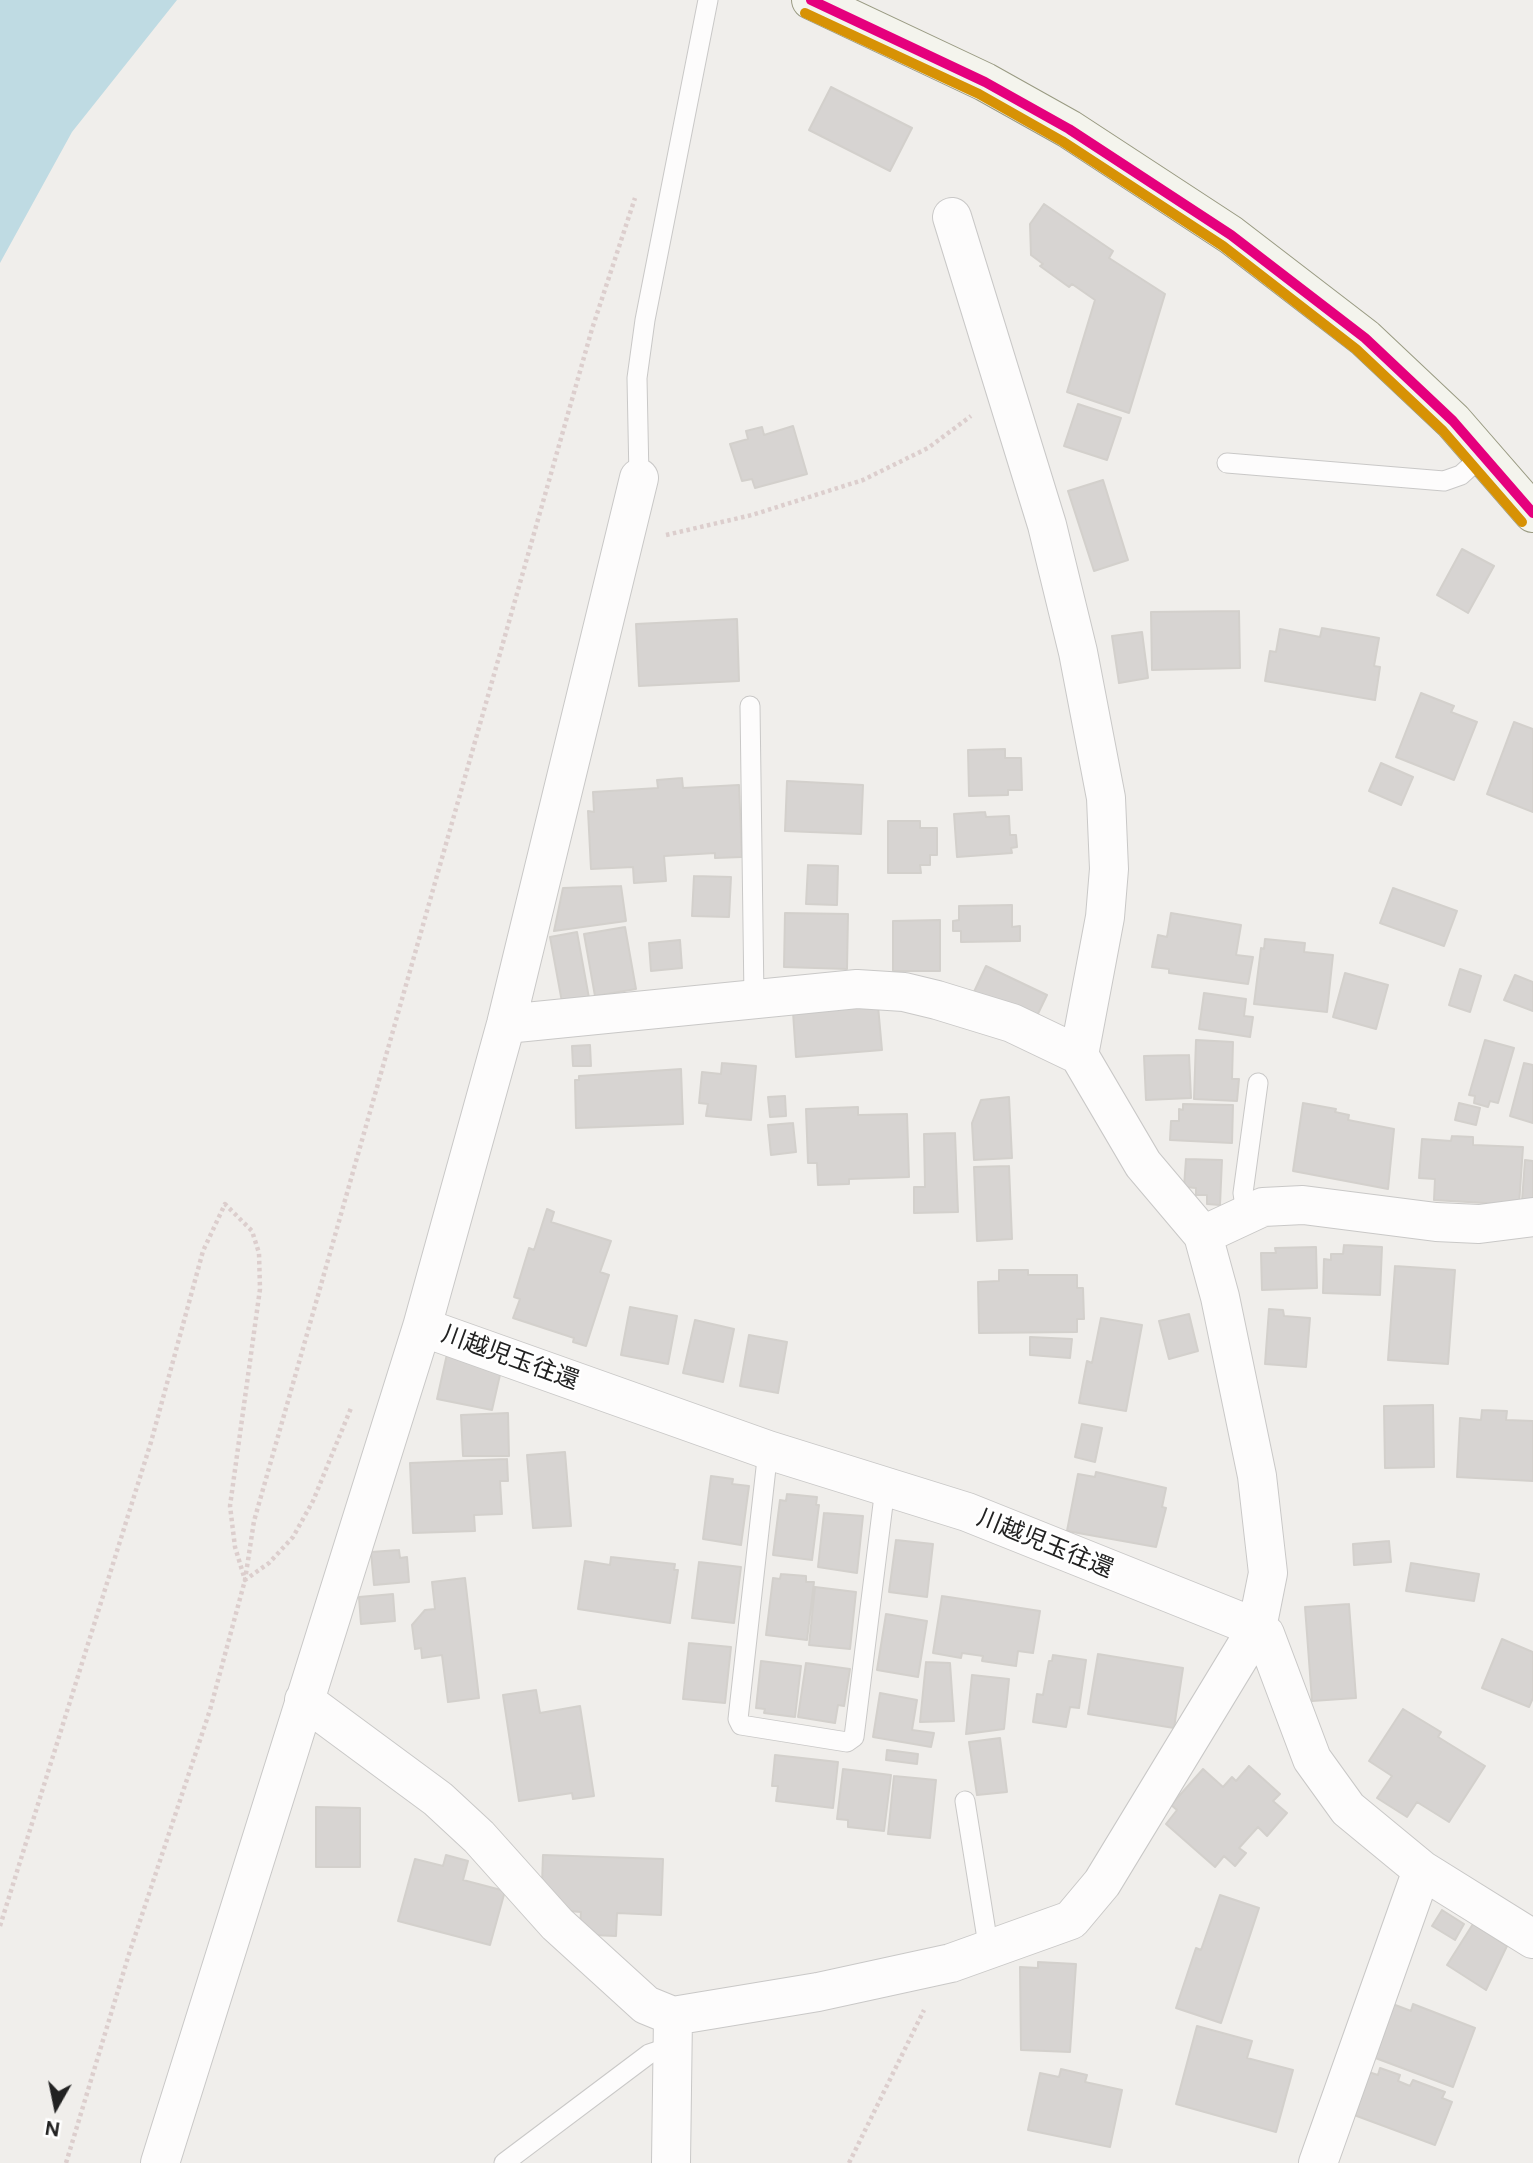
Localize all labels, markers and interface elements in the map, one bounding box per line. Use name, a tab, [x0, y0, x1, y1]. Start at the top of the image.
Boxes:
street label: 川越児玉往還	[437, 1320, 583, 1396]
street label: 川越児玉往還	[973, 1504, 1117, 1584]
north arrow	[21, 2072, 91, 2142]
text: N	[44, 2116, 62, 2141]

